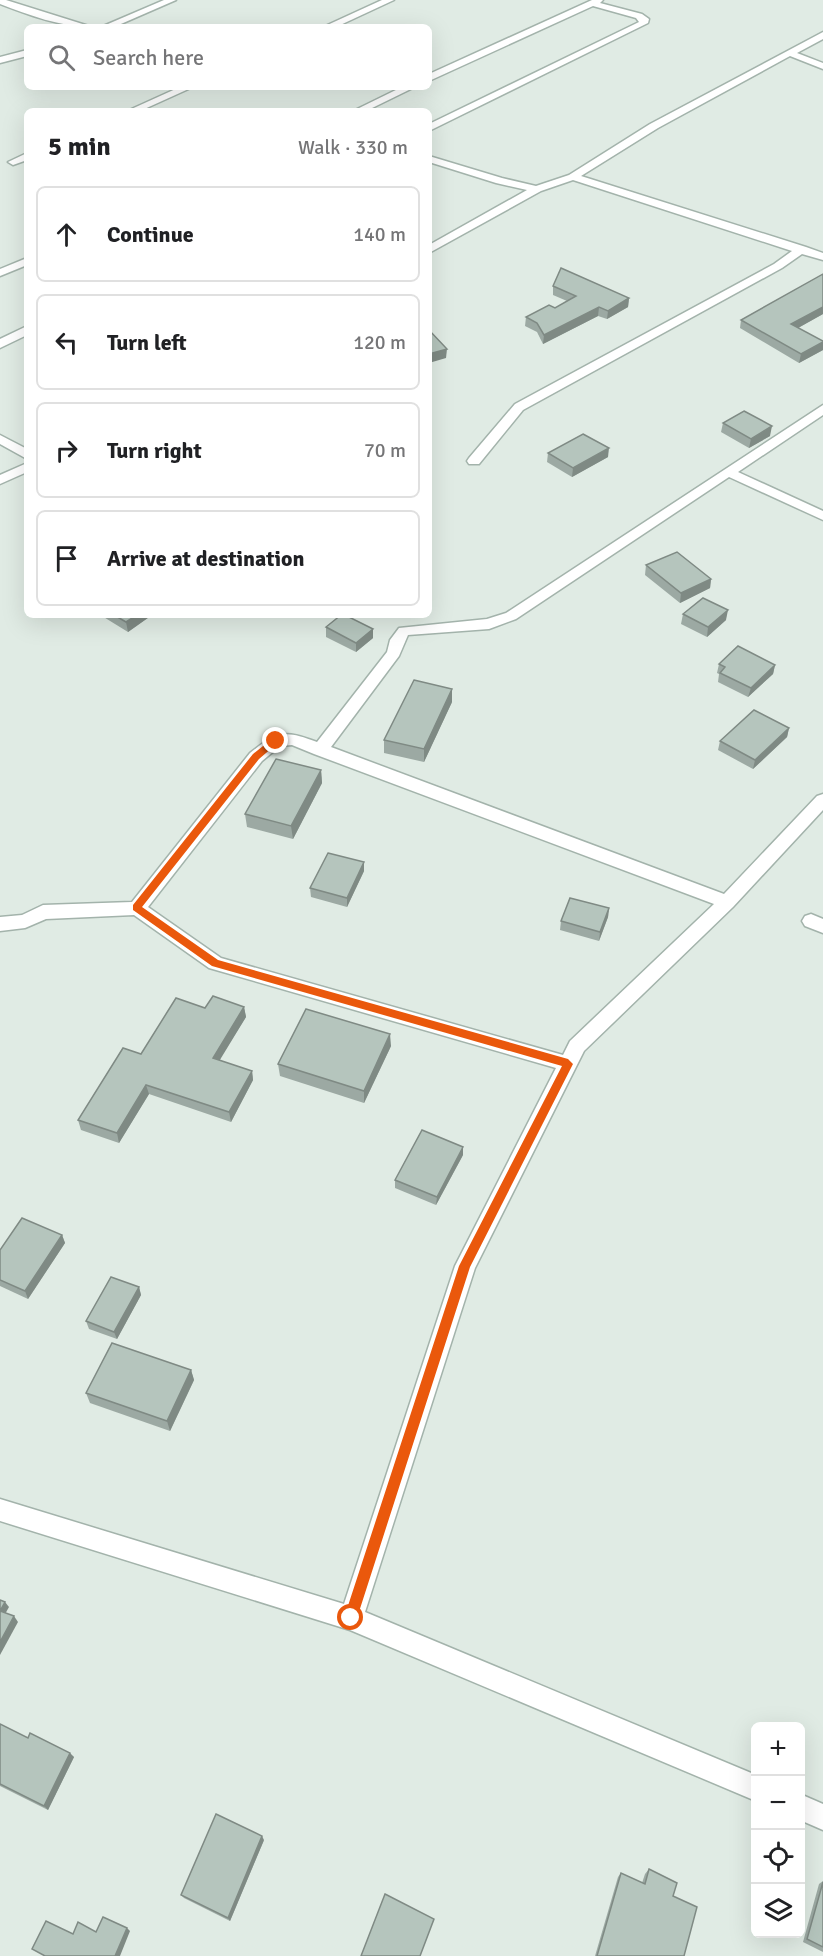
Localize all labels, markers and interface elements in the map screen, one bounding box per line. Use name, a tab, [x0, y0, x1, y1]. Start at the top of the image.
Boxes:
search box	[24, 24, 432, 90]
icon: search	[45, 41, 78, 74]
text: Search here	[93, 44, 204, 71]
text: 5 min	[48, 131, 111, 163]
text: Walk · 330 m	[298, 135, 408, 160]
icon: ahead	[50, 218, 83, 251]
text: Continue	[107, 221, 194, 248]
text: 140 m	[353, 222, 406, 247]
icon: left	[50, 326, 83, 359]
text: Turn left	[107, 329, 187, 356]
text: 120 m	[353, 330, 406, 355]
icon: right	[50, 434, 83, 467]
text: Turn right	[107, 437, 202, 464]
text: 70 m	[364, 438, 406, 463]
icon: arrive	[50, 542, 83, 575]
text: Arrive at destination	[107, 545, 304, 572]
route end	[262, 727, 288, 753]
route start	[337, 1604, 363, 1630]
map controls	[751, 1722, 805, 1938]
button: +	[751, 1722, 805, 1776]
button: −	[751, 1776, 805, 1830]
button: locate	[751, 1830, 805, 1884]
button: layers	[751, 1884, 805, 1938]

